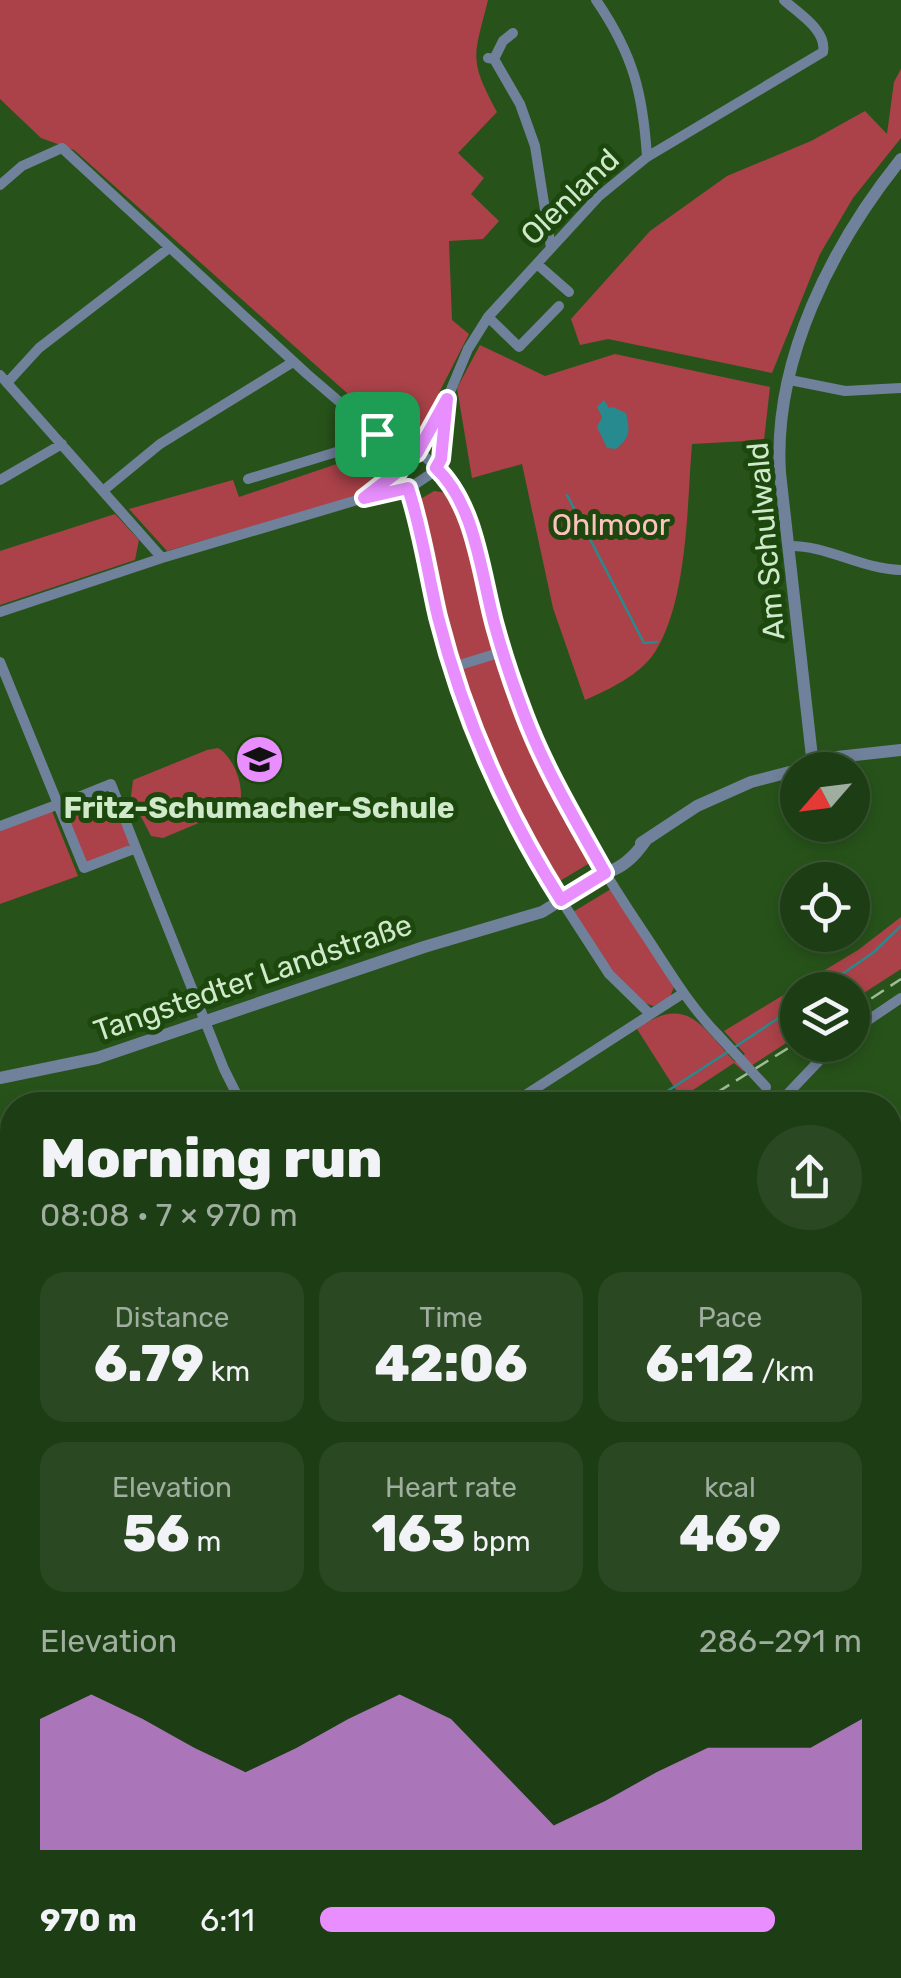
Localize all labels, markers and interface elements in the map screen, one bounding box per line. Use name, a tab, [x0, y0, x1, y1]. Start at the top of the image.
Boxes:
street label: Olenland	[513, 142, 627, 252]
pin	[335, 392, 420, 477]
icon: arrive	[350, 407, 405, 462]
street label: Am Schulwald	[739, 441, 793, 641]
park label: Ohlmoor	[552, 507, 671, 543]
school or university icon: Fritz-Schumacher-Schule	[233, 733, 285, 785]
north arrow	[780, 752, 870, 842]
map controls	[780, 752, 870, 1062]
place label: Fritz-Schumacher-Schule	[63, 790, 455, 826]
button: locate	[780, 862, 870, 952]
street label: Tangstedter Landstraße	[89, 907, 417, 1049]
button: layers	[780, 972, 870, 1062]
button: share	[757, 1125, 862, 1230]
text: Morning run	[40, 1126, 382, 1191]
text: 08:08 · 7 × 970 m	[40, 1196, 298, 1234]
text: Distance	[115, 1301, 229, 1334]
text: Time	[419, 1301, 483, 1334]
text: Pace	[698, 1301, 762, 1334]
text: 6.79	[94, 1334, 204, 1394]
text: 42:06	[374, 1334, 528, 1394]
text: 6:12	[646, 1334, 755, 1394]
text: km	[204, 1355, 250, 1388]
text: /km	[755, 1355, 814, 1388]
text: Elevation	[112, 1471, 232, 1504]
text: Heart rate	[385, 1471, 517, 1504]
text: kcal	[704, 1471, 756, 1504]
text: 56	[123, 1504, 190, 1564]
text: 163	[371, 1504, 466, 1564]
text: 469	[679, 1504, 781, 1564]
text: m	[190, 1525, 221, 1558]
text: bpm	[466, 1525, 531, 1558]
text: Elevation	[40, 1622, 177, 1660]
text: 286–291 m	[699, 1622, 862, 1660]
text: 970 m	[40, 1901, 137, 1939]
text: 6:11	[200, 1901, 255, 1939]

